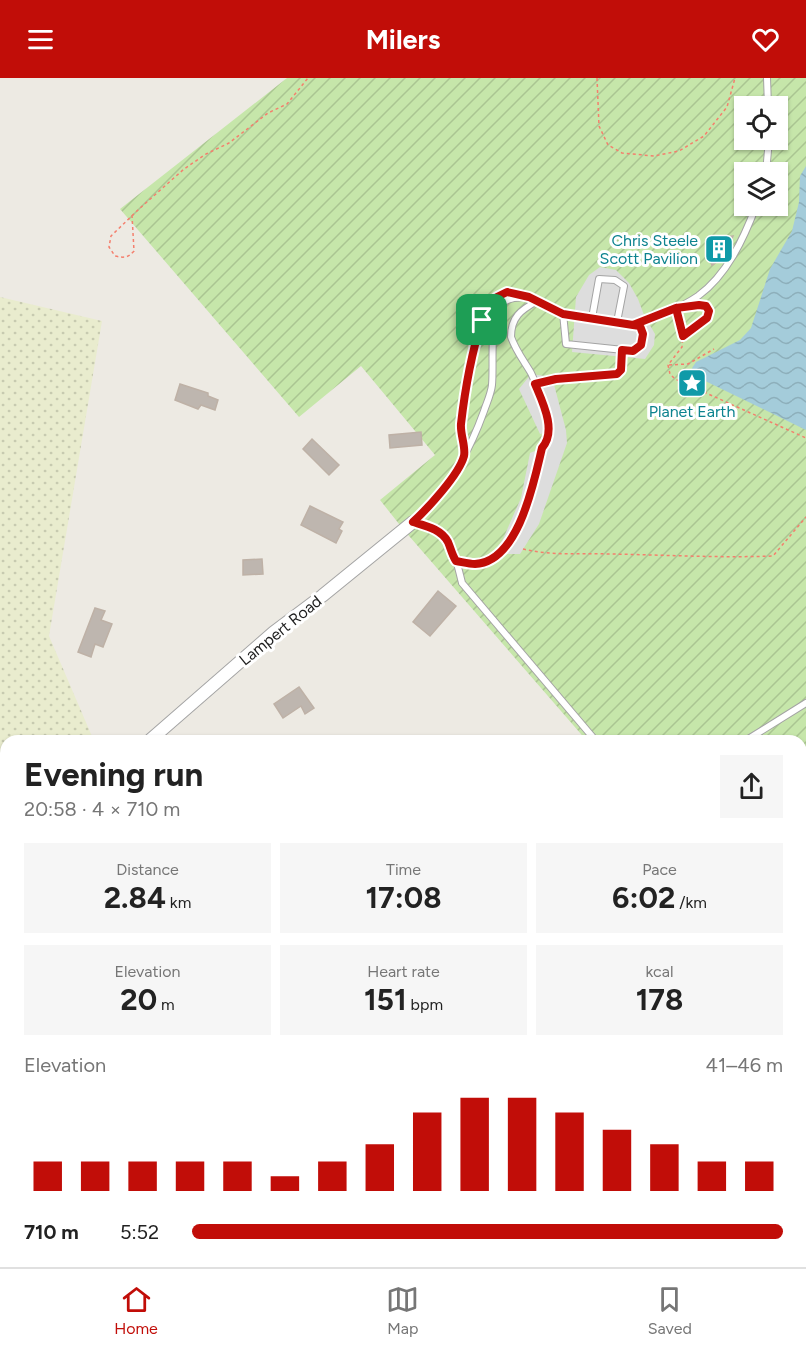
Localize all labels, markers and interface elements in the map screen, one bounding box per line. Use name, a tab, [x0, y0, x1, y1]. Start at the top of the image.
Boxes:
icon: menu	[24, 23, 57, 56]
text: Milers	[366, 23, 440, 56]
icon: heart	[749, 23, 782, 56]
map controls	[734, 96, 788, 216]
button: locate	[734, 96, 788, 150]
button: layers	[734, 162, 788, 216]
place label: Chris Steele Scott Pavilion	[600, 231, 698, 268]
building icon: Chris Steele Scott Pavilion	[703, 233, 735, 265]
pin	[456, 294, 507, 345]
icon: arrive	[465, 303, 498, 336]
place icon: Planet Earth	[676, 367, 708, 399]
place label: Planet Earth	[649, 402, 735, 421]
street label: Lampert Road	[235, 591, 325, 669]
text: Evening run	[24, 755, 203, 794]
button: share	[720, 755, 783, 818]
text: 20:58 · 4 × 710 m	[24, 797, 180, 821]
text: Distance	[116, 860, 179, 879]
text: Time	[386, 860, 421, 879]
text: Pace	[642, 860, 677, 879]
text: 2.84	[104, 879, 166, 916]
text: 17:08	[365, 879, 442, 916]
text: 6:02	[612, 879, 675, 916]
text: km	[166, 893, 191, 912]
text: /km	[675, 893, 707, 912]
text: Elevation	[115, 962, 180, 981]
text: Heart rate	[367, 962, 440, 981]
text: kcal	[646, 962, 673, 981]
text: 20	[120, 981, 157, 1018]
text: 151	[364, 981, 407, 1018]
text: 178	[636, 981, 683, 1018]
text: m	[157, 995, 175, 1014]
text: bpm	[407, 995, 443, 1014]
text: Elevation	[24, 1053, 106, 1077]
text: 41–46 m	[706, 1053, 783, 1077]
text: 710 m	[24, 1220, 79, 1244]
text: 5:52	[120, 1220, 159, 1244]
tab: Home	[114, 1283, 158, 1338]
tab: Map	[386, 1283, 419, 1338]
tab: Saved	[648, 1283, 692, 1338]

